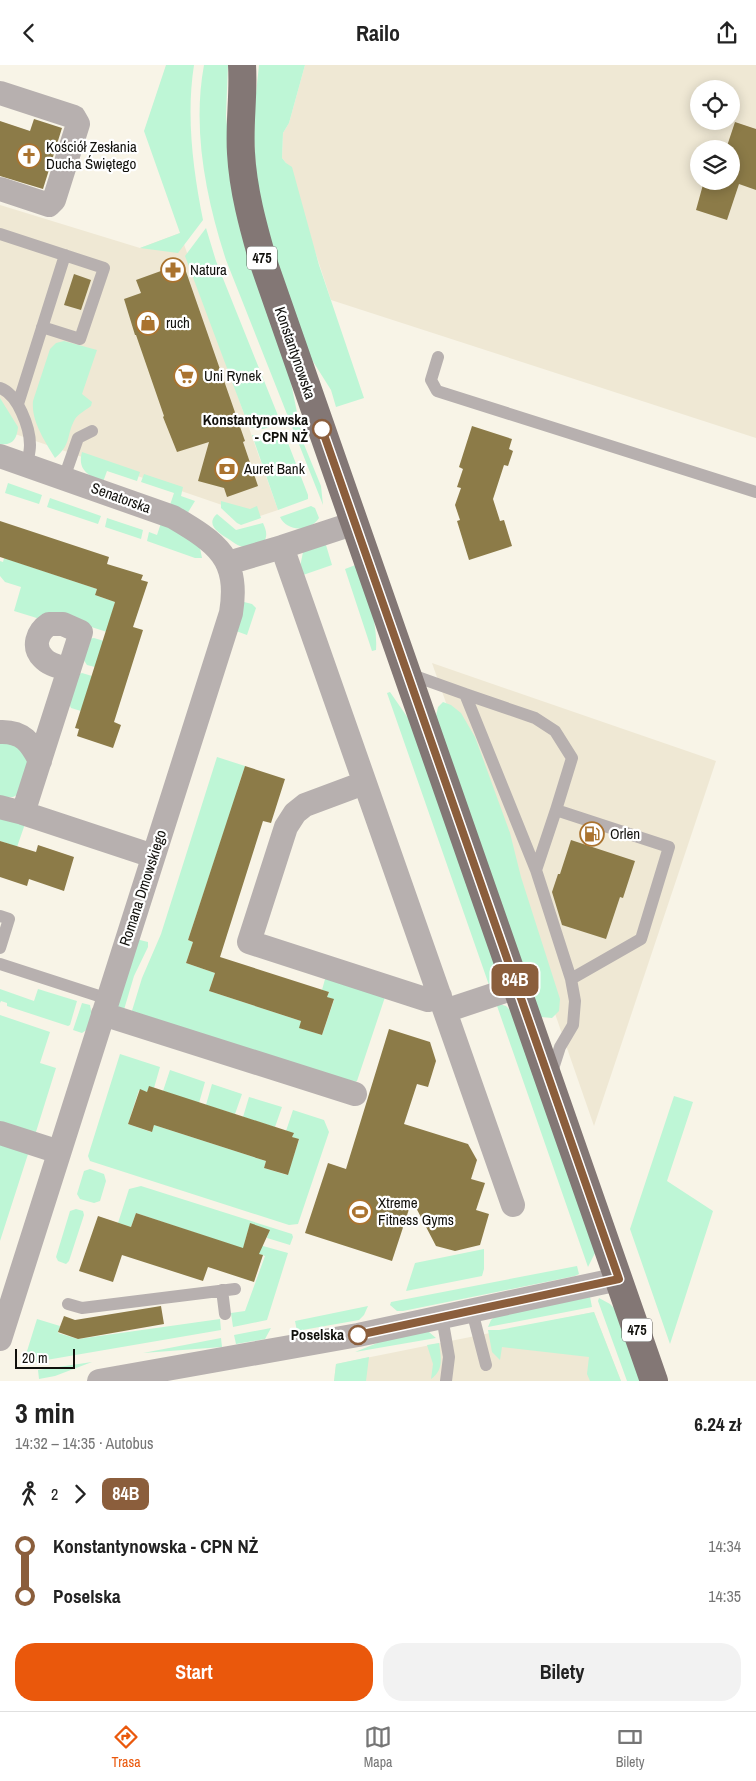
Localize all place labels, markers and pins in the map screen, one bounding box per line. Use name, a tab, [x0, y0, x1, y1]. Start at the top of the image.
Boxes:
place label: Kościół Zesłania Ducha Świętego	[46, 136, 137, 174]
church icon: Kościół Zesłania Ducha Świętego	[16, 143, 42, 169]
pharmacy icon: Natura	[160, 257, 186, 283]
place label: Natura	[190, 259, 227, 280]
shop icon: ruch	[135, 310, 161, 336]
place label: ruch	[166, 312, 190, 333]
supermarket icon: Uni Rynek	[173, 363, 199, 389]
place label: Uni Rynek	[204, 365, 262, 386]
place label: Konstantynowska - CPN NŻ	[203, 409, 308, 447]
marker: Konstantynowska - CPN NŻ	[312, 419, 332, 439]
bank icon: Auret Bank	[214, 456, 240, 482]
place label: Auret Bank	[243, 458, 306, 479]
fuel station icon: Orlen	[579, 821, 605, 847]
place label: Orlen	[610, 823, 640, 844]
place label: Xtreme Fitness Gyms	[378, 1192, 454, 1230]
sports icon: Xtreme Fitness Gyms	[347, 1199, 373, 1225]
place label: Poselska	[291, 1324, 344, 1345]
marker: Poselska	[348, 1325, 368, 1345]

